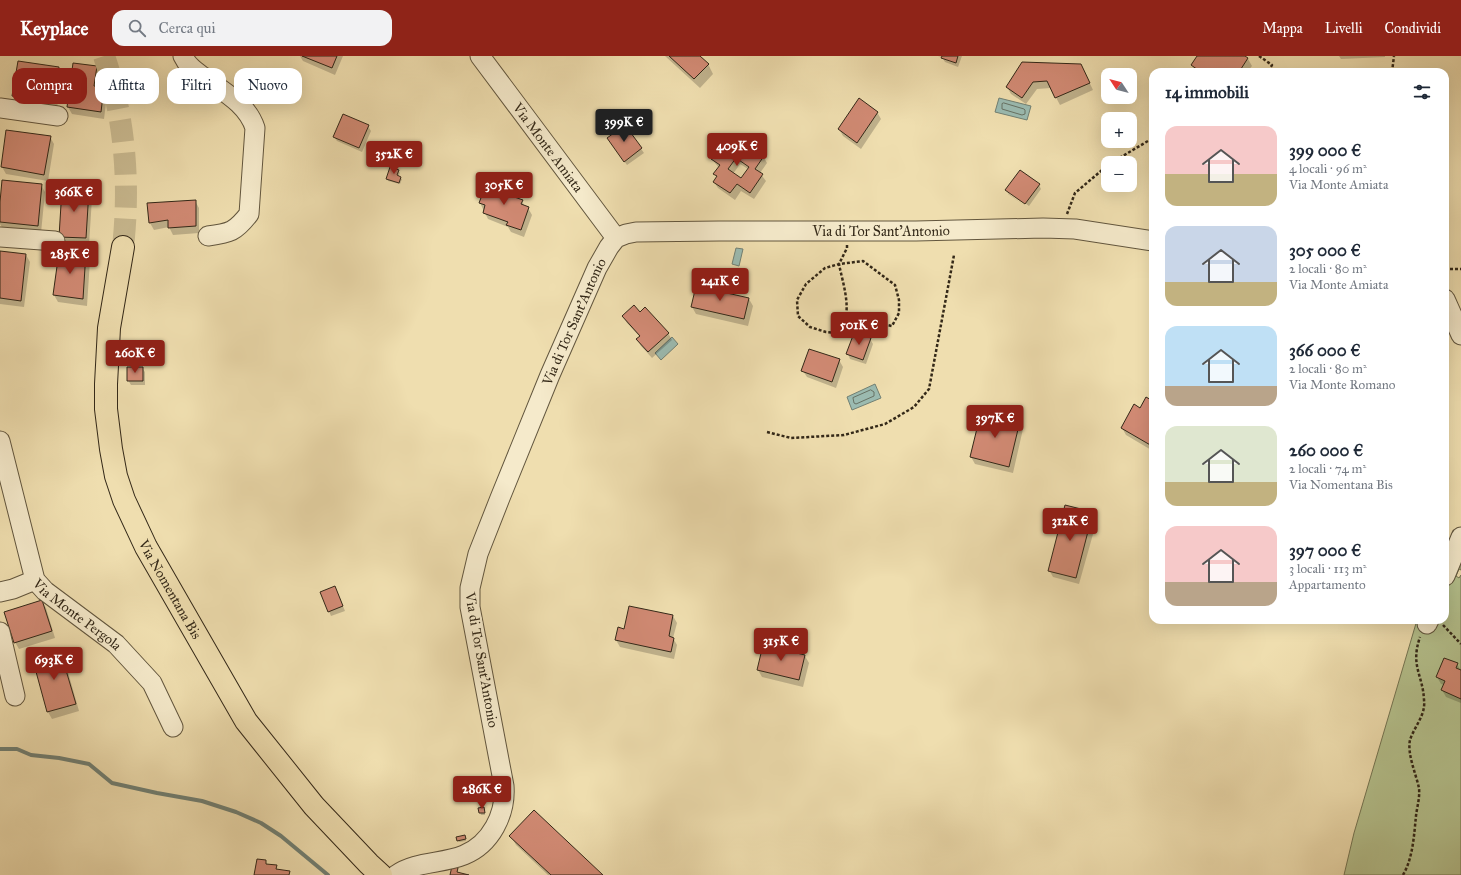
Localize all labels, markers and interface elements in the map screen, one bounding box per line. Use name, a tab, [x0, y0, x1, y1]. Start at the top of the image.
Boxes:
search box	[112, 10, 392, 46]
text: Keyplace	[20, 17, 88, 40]
icon: search	[126, 17, 148, 39]
text: Cerca qui	[158, 19, 216, 37]
text: Mappa	[1262, 20, 1303, 37]
text: Livelli	[1325, 20, 1363, 37]
text: Condividi	[1385, 20, 1441, 37]
chip: Compra	[12, 68, 87, 104]
chip: Affitta	[95, 68, 159, 104]
chip: Filtri	[167, 68, 226, 104]
chip: Nuovo	[234, 68, 302, 104]
north arrow	[1101, 68, 1137, 104]
map controls	[1101, 68, 1137, 192]
icon: filters	[1411, 81, 1433, 103]
text: 14 immobili	[1165, 82, 1249, 103]
street label: Via Monte Amiata	[508, 99, 587, 196]
pin: 399K €	[591, 109, 657, 143]
button: +	[1101, 112, 1137, 148]
text: 399K €	[604, 114, 644, 130]
pin: 409K €	[704, 133, 770, 167]
text: 409K €	[716, 138, 758, 154]
text: 399 000 €	[1289, 140, 1361, 161]
pin: 352K €	[361, 141, 427, 175]
icon: home	[1197, 142, 1245, 190]
text: 352K €	[375, 146, 413, 162]
button: −	[1101, 156, 1137, 192]
text: 4 locali · 96 m²	[1289, 161, 1367, 177]
pin: 305K €	[471, 172, 537, 206]
text: 305K €	[485, 177, 523, 193]
text: Via Monte Amiata	[1289, 177, 1388, 193]
pin: 366K €	[41, 179, 107, 213]
text: 366K €	[55, 184, 93, 200]
street label: Via di Tor Sant'Antonio	[812, 222, 950, 240]
text: 305 000 €	[1289, 240, 1361, 261]
pin: 285K €	[37, 241, 103, 275]
icon: home	[1197, 242, 1245, 290]
text: 285K €	[50, 246, 90, 262]
street label: Via di Tor Sant'Antonio	[538, 255, 610, 389]
text: 2 locali · 80 m²	[1289, 261, 1367, 277]
pin: 241K €	[687, 268, 753, 302]
text: 241K €	[701, 273, 739, 289]
text: Via Monte Amiata	[1289, 277, 1388, 293]
pin: 501K €	[826, 312, 892, 346]
text: 501K €	[840, 317, 878, 333]
pin: 260K €	[102, 340, 168, 374]
text: 366 000 €	[1289, 340, 1361, 361]
icon: home	[1197, 342, 1245, 390]
text: 260K €	[115, 345, 155, 361]
text: 2 locali · 80 m²	[1289, 361, 1367, 377]
text: Via Monte Romano	[1289, 377, 1395, 393]
pin: 397K €	[962, 405, 1028, 439]
text: 397K €	[975, 410, 1015, 426]
text: 260 000 €	[1289, 440, 1363, 461]
icon: home	[1197, 442, 1245, 490]
text: 2 locali · 74 m²	[1289, 461, 1366, 477]
text: Via Nomentana Bis	[1289, 477, 1393, 493]
pin: 312K €	[1037, 508, 1103, 542]
text: 312K €	[1052, 513, 1088, 529]
street label: Via Nomentana Bis	[134, 536, 205, 642]
text: 397 000 €	[1289, 540, 1361, 561]
icon: home	[1197, 542, 1245, 590]
text: 3 locali · 113 m²	[1289, 561, 1367, 577]
street label: Via Monte Pergola	[28, 575, 125, 654]
text: Appartamento	[1289, 577, 1366, 593]
street label: Via di Tor Sant'Antonio	[461, 590, 502, 729]
pin: 315K €	[748, 628, 814, 662]
text: 315K €	[763, 633, 799, 649]
pin: 693K €	[21, 647, 87, 681]
text: 693K €	[35, 652, 73, 668]
pin: 286K €	[449, 776, 515, 810]
text: 286K €	[462, 781, 502, 797]

